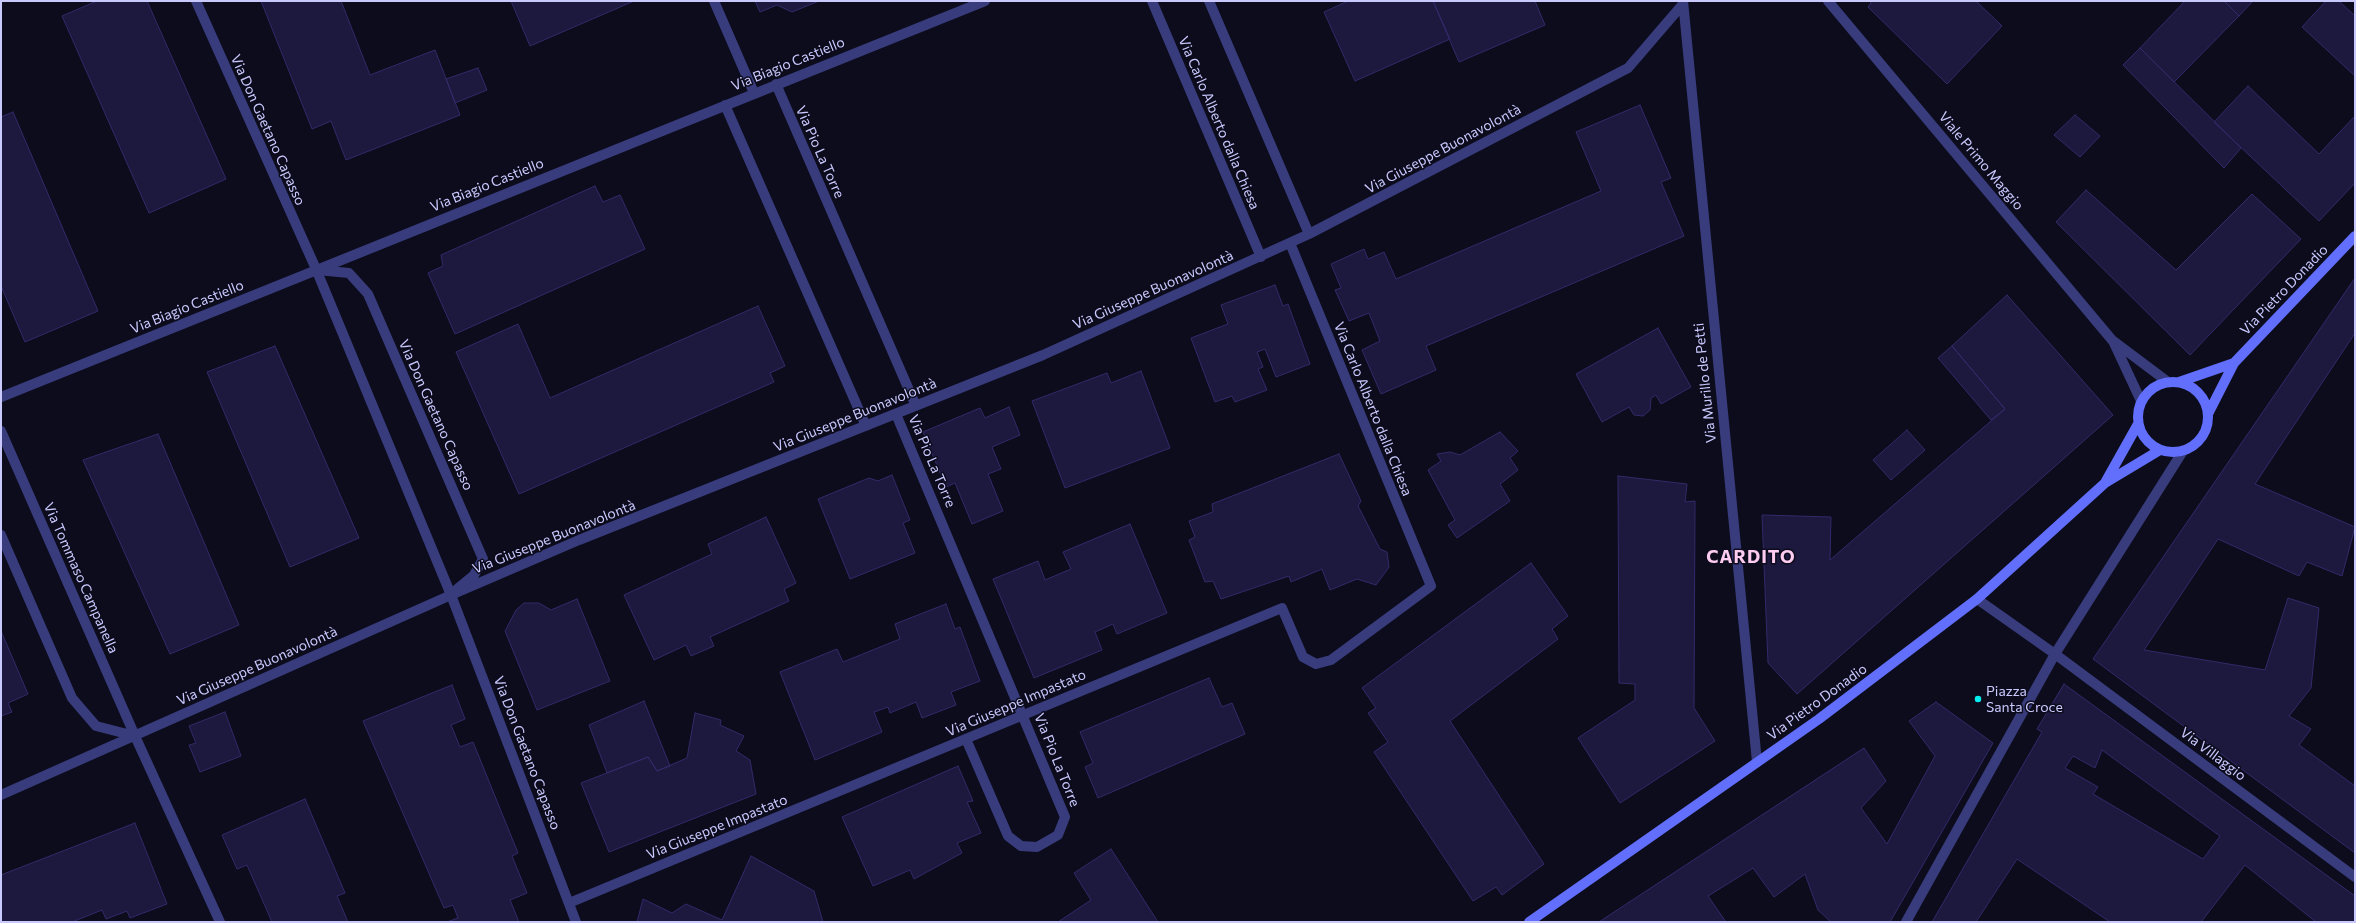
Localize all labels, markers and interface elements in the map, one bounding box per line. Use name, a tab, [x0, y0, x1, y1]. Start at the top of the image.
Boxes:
street label: Via Biagio Castiello	[729, 34, 847, 94]
street label: Via Carlo Alberto dalla Chiesa	[1175, 34, 1263, 212]
street label: Via Don Gaetano Capasso	[227, 52, 309, 208]
street label: Via Giuseppe Buonavolontà	[1362, 101, 1524, 197]
street label: Via Pio La Torre	[792, 103, 848, 201]
street label: Viale Primo Maggio	[1935, 108, 2027, 214]
street label: Via Biagio Castiello	[428, 155, 546, 215]
street label: Via Pietro Donadio	[2237, 241, 2331, 339]
street label: Via Giuseppe Buonavolontà	[1070, 247, 1236, 333]
street label: Via Biagio Castiello	[128, 277, 246, 337]
street label: Via Carlo Alberto dalla Chiesa	[1330, 319, 1416, 499]
street label: Via Murillo de Petti	[1690, 322, 1720, 444]
street label: Via Don Gaetano Capasso	[395, 337, 477, 493]
street label: Via Giuseppe Buonavolontà	[771, 375, 939, 455]
street label: Via Pio La Torre	[905, 412, 959, 510]
street label: Via Giuseppe Buonavolontà	[470, 497, 638, 577]
street label: Via Tommaso Campanella	[40, 500, 122, 656]
district label: CARDITO	[1706, 546, 1796, 568]
street label: Via Giuseppe Buonavolontà	[174, 623, 340, 709]
street label: Via Pietro Donadio	[1764, 660, 1870, 744]
street label: Via Giuseppe Impastato	[943, 666, 1089, 740]
street label: Via Don Gaetano Capasso	[490, 674, 564, 832]
place label: Piazza Santa Croce	[1986, 683, 2063, 716]
marker: Piazza Santa Croce	[1973, 694, 1983, 704]
street label: Via Pio La Torre	[1031, 711, 1083, 809]
street label: Via Villaggio	[2177, 724, 2249, 784]
street label: Via Giuseppe Impastato	[644, 791, 790, 863]

